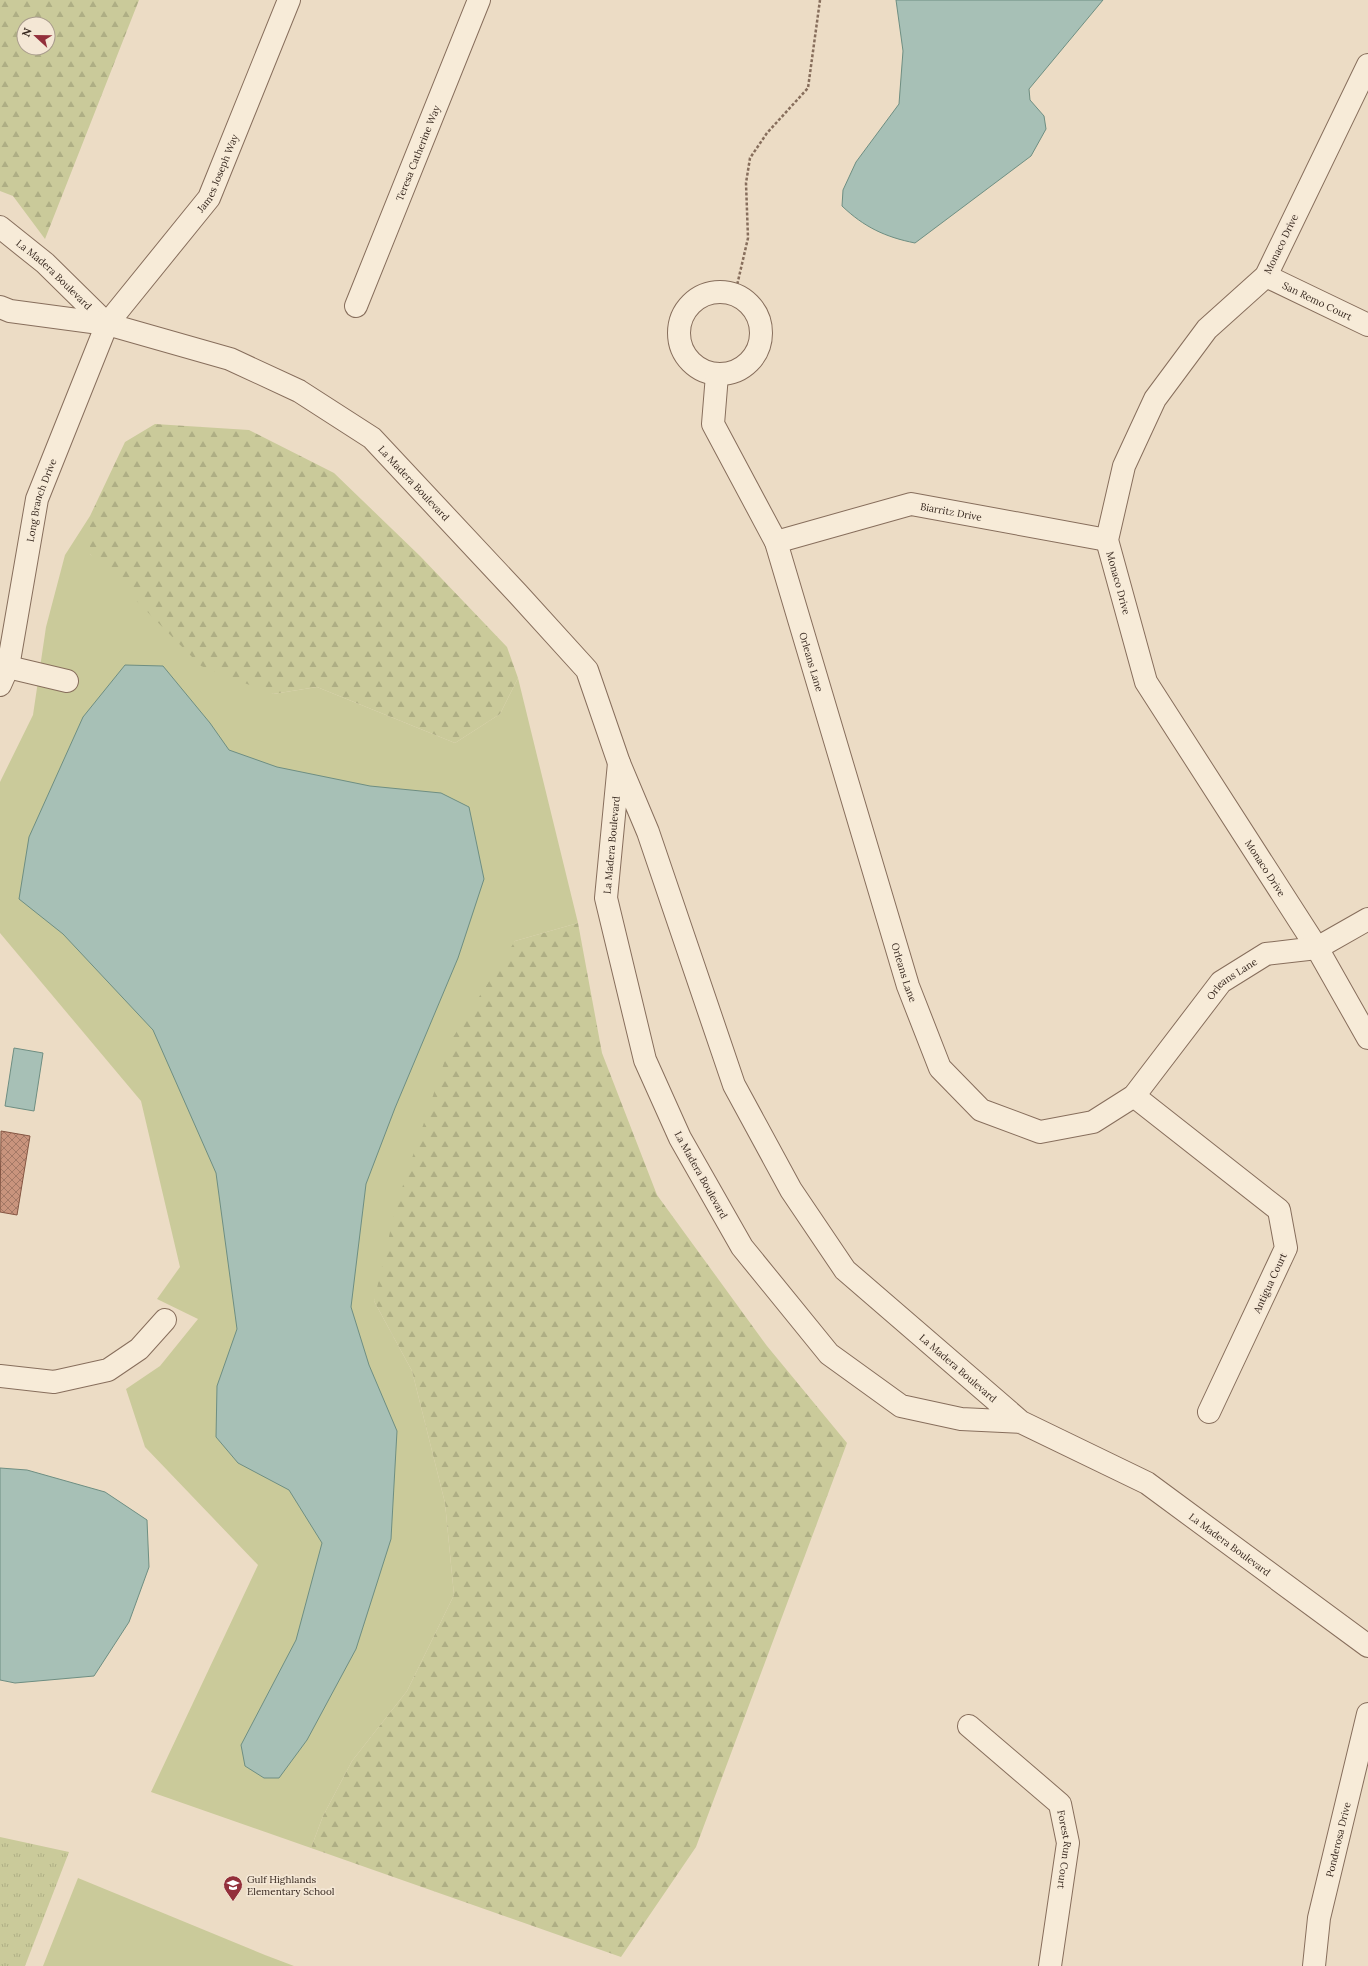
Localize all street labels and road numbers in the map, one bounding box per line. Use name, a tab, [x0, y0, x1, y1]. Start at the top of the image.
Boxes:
street label: Teresa Catherine Way	[392, 102, 443, 203]
street label: James Joseph Way	[193, 131, 241, 215]
street label: Monaco Drive	[1261, 211, 1301, 276]
street label: La Madera Boulevard	[14, 236, 95, 312]
street label: San Remo Court	[1280, 278, 1354, 323]
street label: La Madera Boulevard	[376, 443, 452, 523]
street label: Long Branch Drive	[23, 456, 59, 543]
street label: Biarritz Drive	[919, 499, 984, 524]
street label: Monaco Drive	[1104, 550, 1134, 616]
street label: Orleans Lane	[797, 631, 827, 694]
street label: La Madera Boulevard	[600, 795, 622, 894]
street label: Monaco Drive	[1243, 837, 1289, 899]
street label: Orleans Lane	[889, 941, 920, 1004]
street label: Orleans Lane	[1203, 954, 1260, 1002]
street label: La Madera Boulevard	[672, 1129, 730, 1221]
street label: Antigua Court	[1250, 1251, 1290, 1316]
street label: La Madera Boulevard	[917, 1331, 1000, 1405]
street label: La Madera Boulevard	[1187, 1510, 1273, 1579]
street label: Ponderosa Drive	[1323, 1800, 1353, 1878]
street label: Forest Run Court	[1055, 1809, 1075, 1890]

